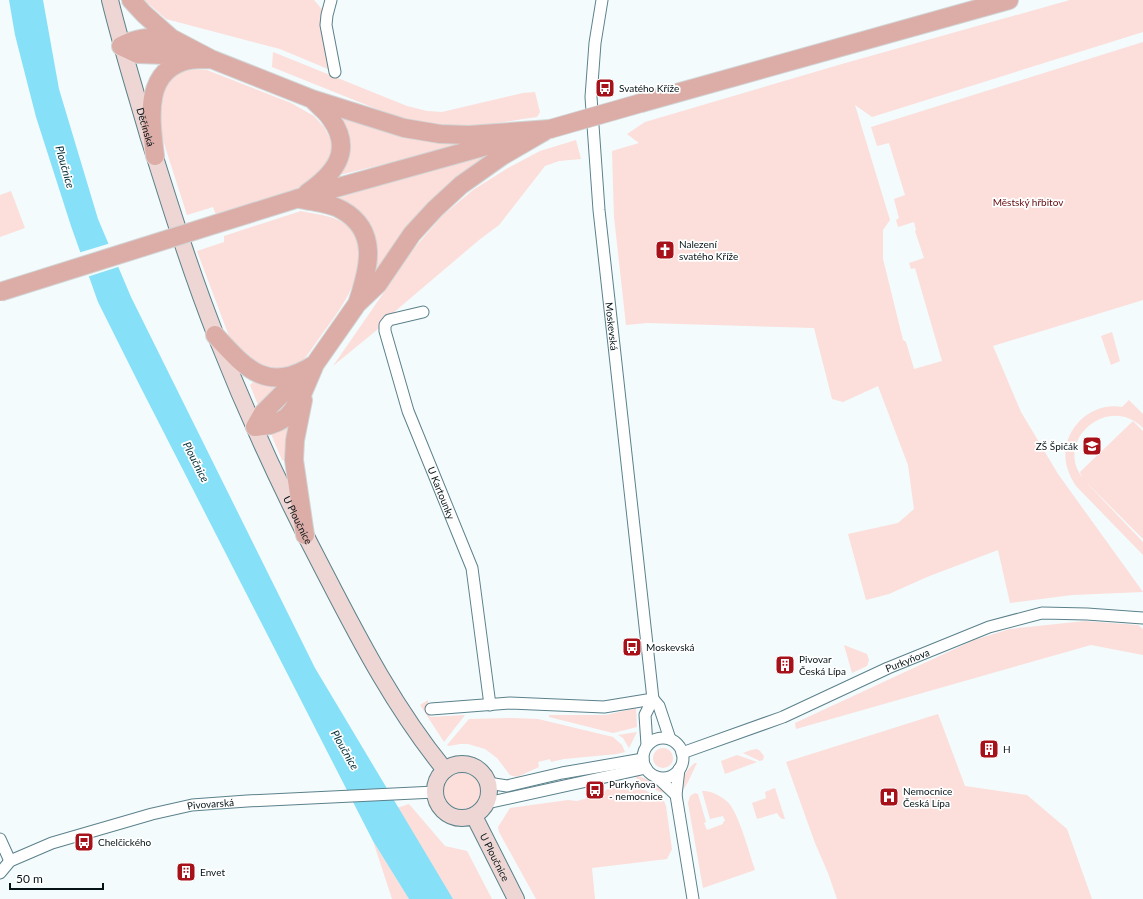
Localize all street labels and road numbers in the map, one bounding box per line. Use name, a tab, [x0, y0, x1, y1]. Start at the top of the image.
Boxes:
street label: Děčínská	[134, 106, 157, 148]
street label: Moskevská	[603, 301, 621, 351]
street label: U Kartounky	[425, 465, 458, 522]
street label: U Ploučnice	[281, 494, 315, 546]
street label: Purkyňova	[884, 646, 931, 674]
street label: Pivovarská	[186, 796, 234, 812]
street label: U Ploučnice	[478, 831, 512, 883]

